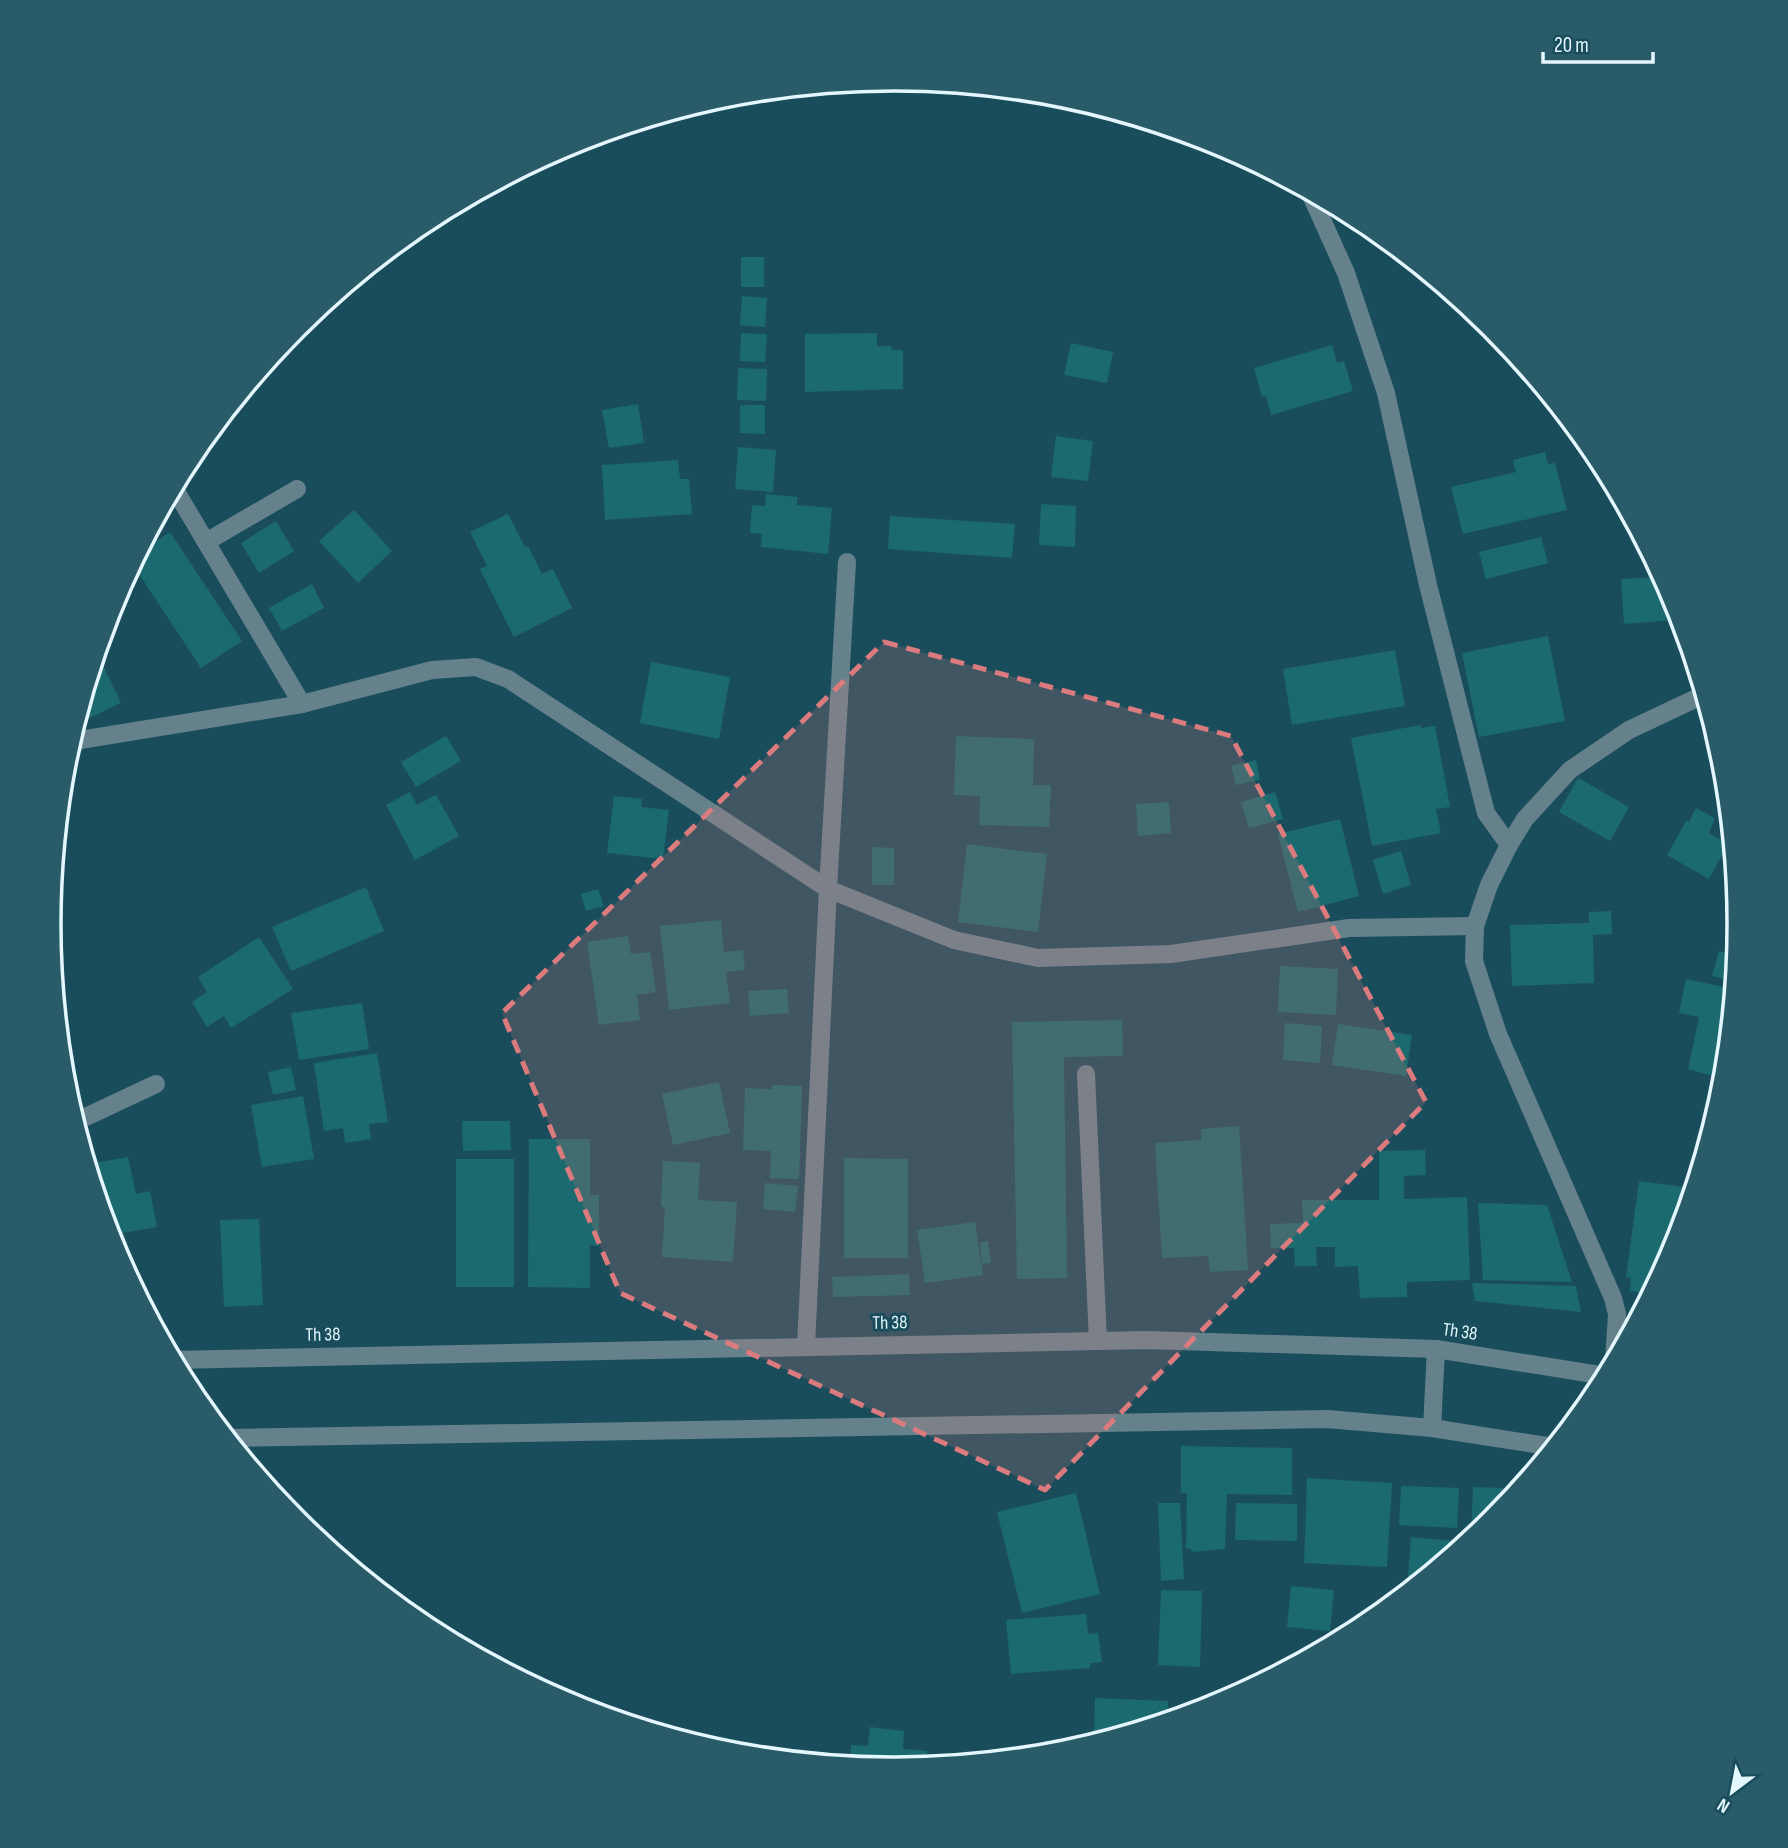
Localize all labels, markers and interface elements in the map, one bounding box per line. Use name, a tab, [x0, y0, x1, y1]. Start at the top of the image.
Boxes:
scale bar	[1543, 21, 1653, 65]
text: 20 m	[1554, 33, 1589, 58]
street label: Th 38	[872, 1311, 908, 1335]
street label: Th 38	[1441, 1318, 1479, 1346]
street label: Th 38	[305, 1323, 341, 1347]
north arrow	[1697, 1757, 1767, 1827]
text: N	[1713, 1793, 1734, 1818]

